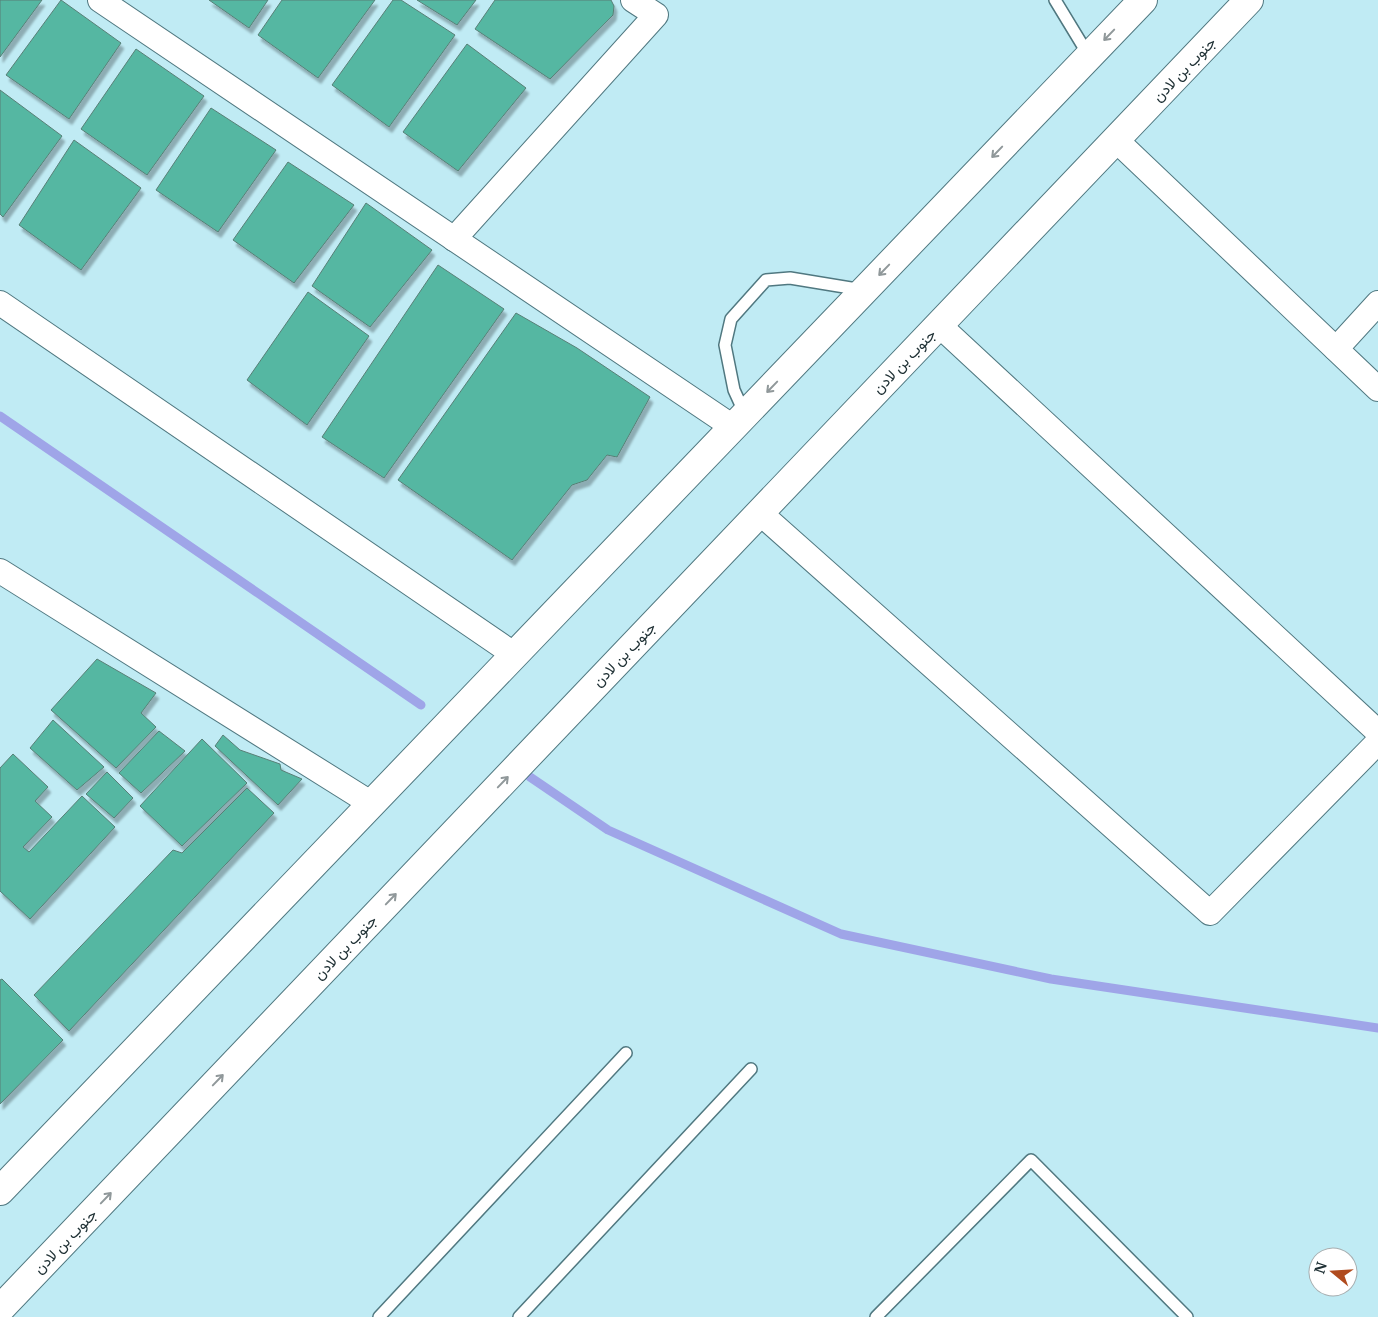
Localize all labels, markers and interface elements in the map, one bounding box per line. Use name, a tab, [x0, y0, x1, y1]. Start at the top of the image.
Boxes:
one-way arrow	[1103, 29, 1115, 42]
street label: جنوب بن لادن	[1148, 33, 1220, 106]
one-way arrow	[991, 146, 1003, 159]
one-way arrow	[878, 263, 890, 276]
street label: جنوب بن لادن	[868, 325, 940, 398]
one-way arrow	[766, 381, 778, 393]
street label: جنوب بن لادن	[588, 618, 660, 691]
one-way arrow	[497, 775, 509, 788]
one-way arrow	[385, 893, 397, 905]
street label: جنوب بن لادن	[309, 911, 381, 984]
one-way arrow	[212, 1074, 224, 1086]
one-way arrow	[100, 1191, 112, 1204]
street label: جنوب بن لادن	[29, 1205, 101, 1278]
north arrow	[1308, 1247, 1358, 1297]
text: N	[1310, 1260, 1331, 1276]

